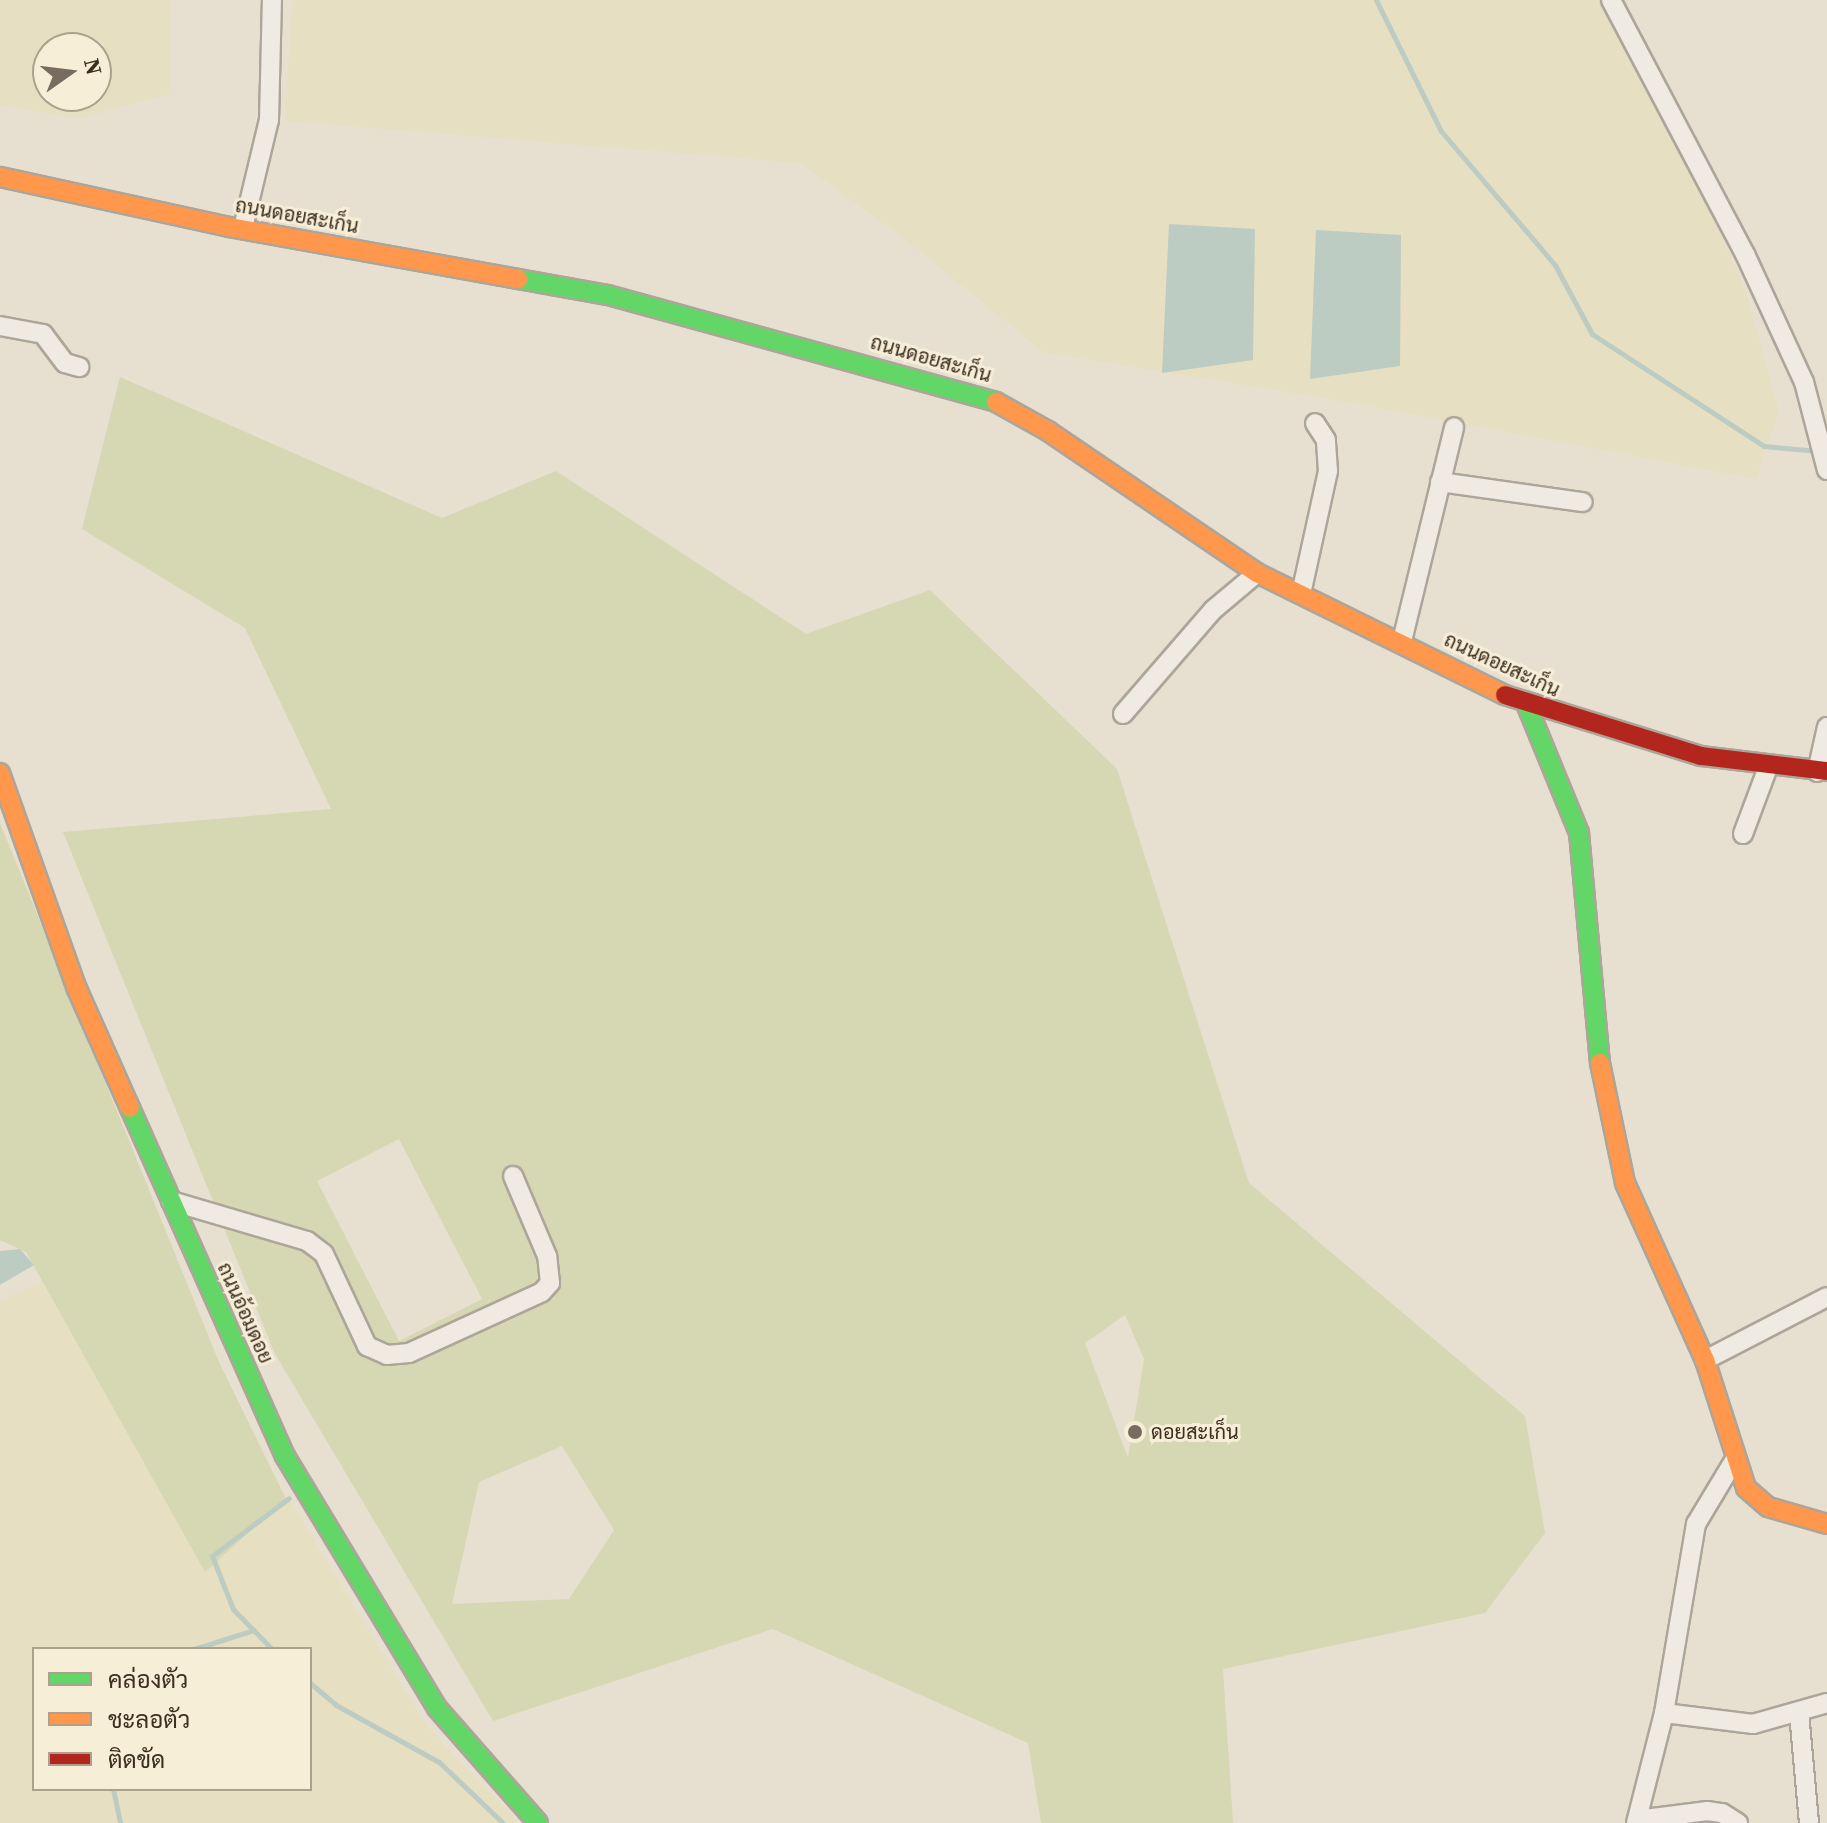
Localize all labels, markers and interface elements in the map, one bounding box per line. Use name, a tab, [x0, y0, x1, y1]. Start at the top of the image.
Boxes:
north arrow	[32, 32, 112, 112]
text: N	[77, 55, 110, 78]
street label: ถนนดอยสะเก็น	[233, 193, 361, 239]
street label: ถนนดอยสะเก็น	[868, 330, 994, 388]
street label: ถนนดอยสะเก็น	[1440, 628, 1564, 702]
street label: ถนนอ้อมดอย	[212, 1259, 278, 1367]
place label: ดอยสะเก็น	[1151, 1420, 1239, 1444]
marker: ดอยสะเก็น	[1126, 1423, 1144, 1441]
legend	[32, 1647, 312, 1791]
text: คล่องตัว	[108, 1663, 188, 1696]
text: ชะลอตัว	[108, 1703, 190, 1736]
text: ติดขัด	[108, 1743, 165, 1776]

